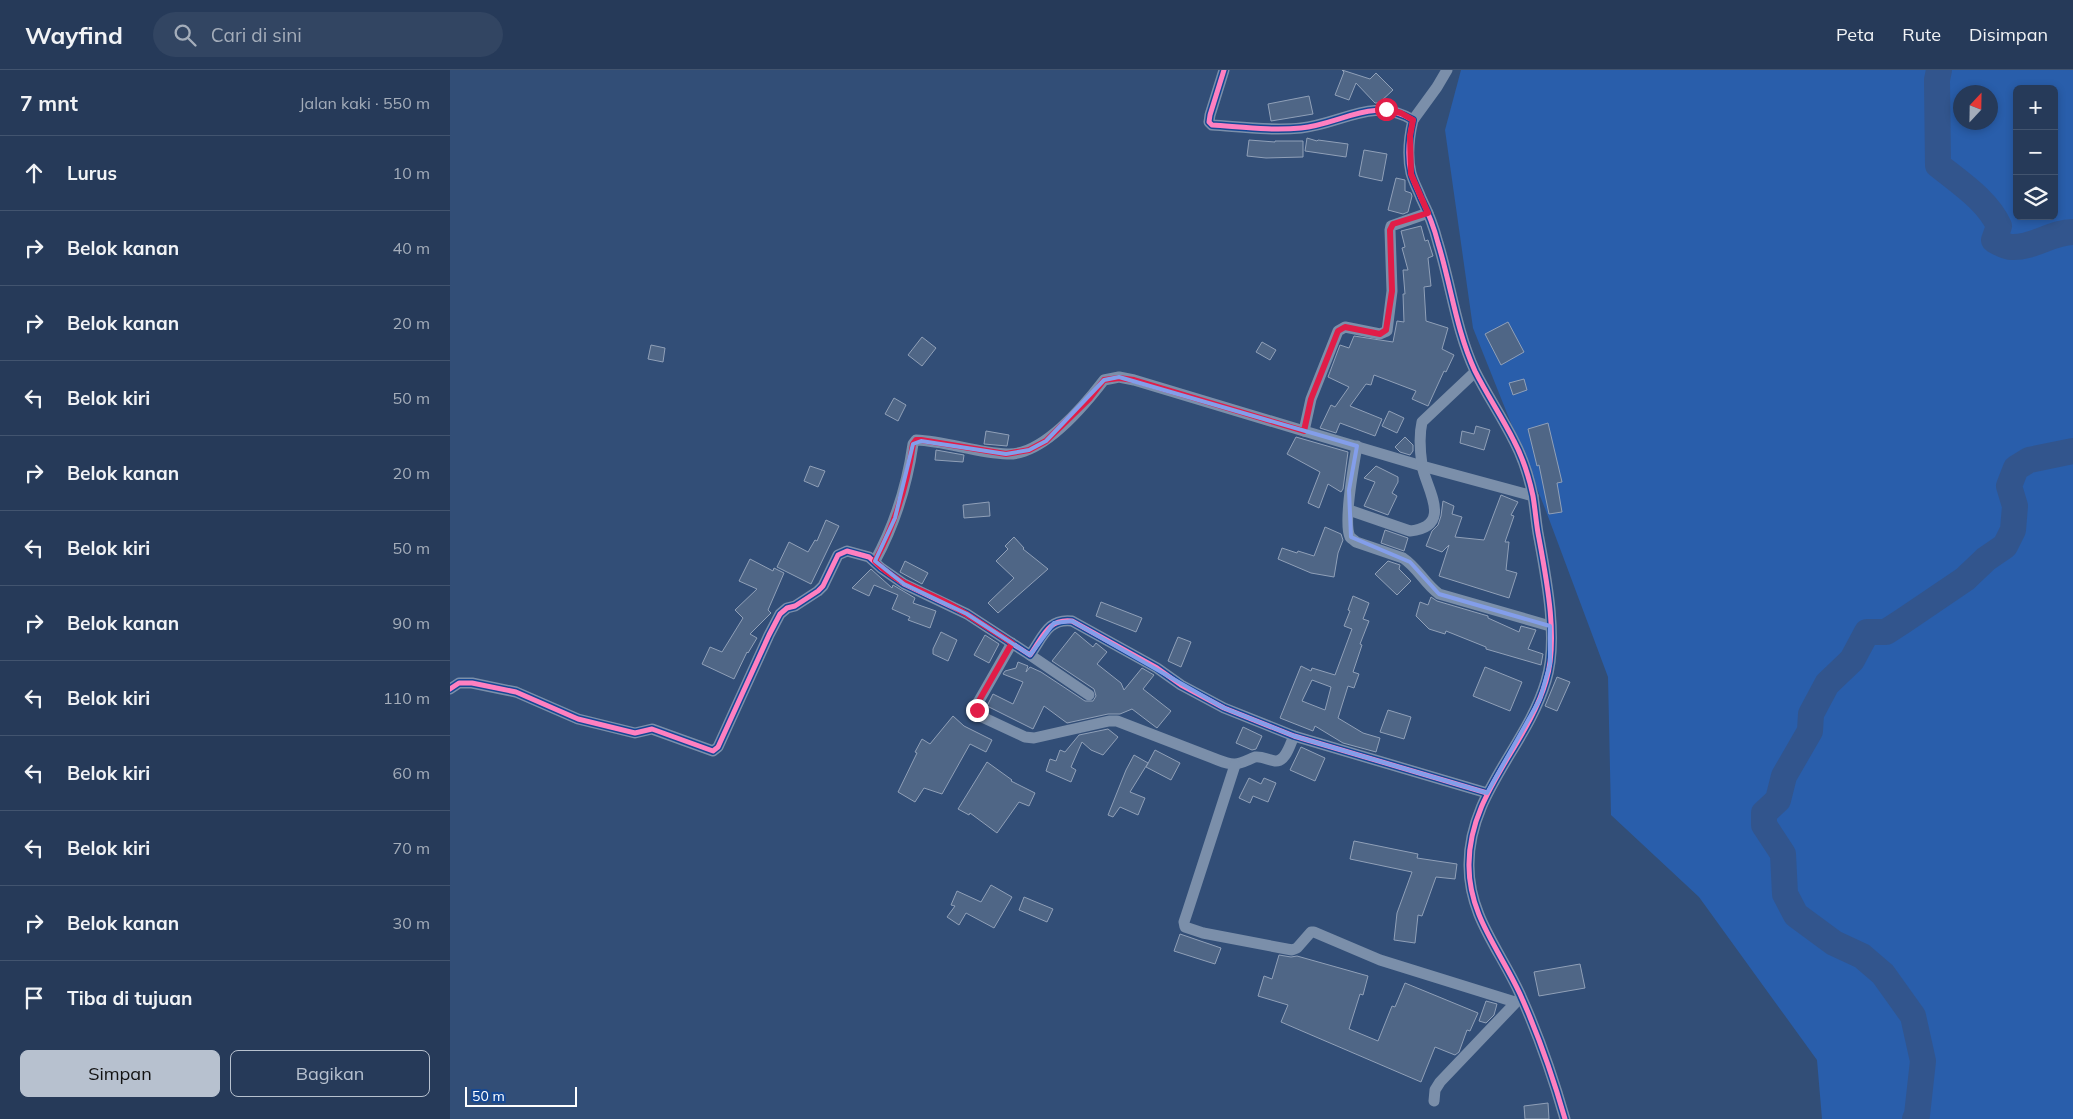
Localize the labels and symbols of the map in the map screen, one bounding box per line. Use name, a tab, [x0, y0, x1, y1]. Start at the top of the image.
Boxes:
north arrow	[1953, 85, 1998, 130]
route start	[1375, 98, 1398, 121]
route end	[966, 699, 989, 722]
scale bar	[465, 1084, 578, 1107]

